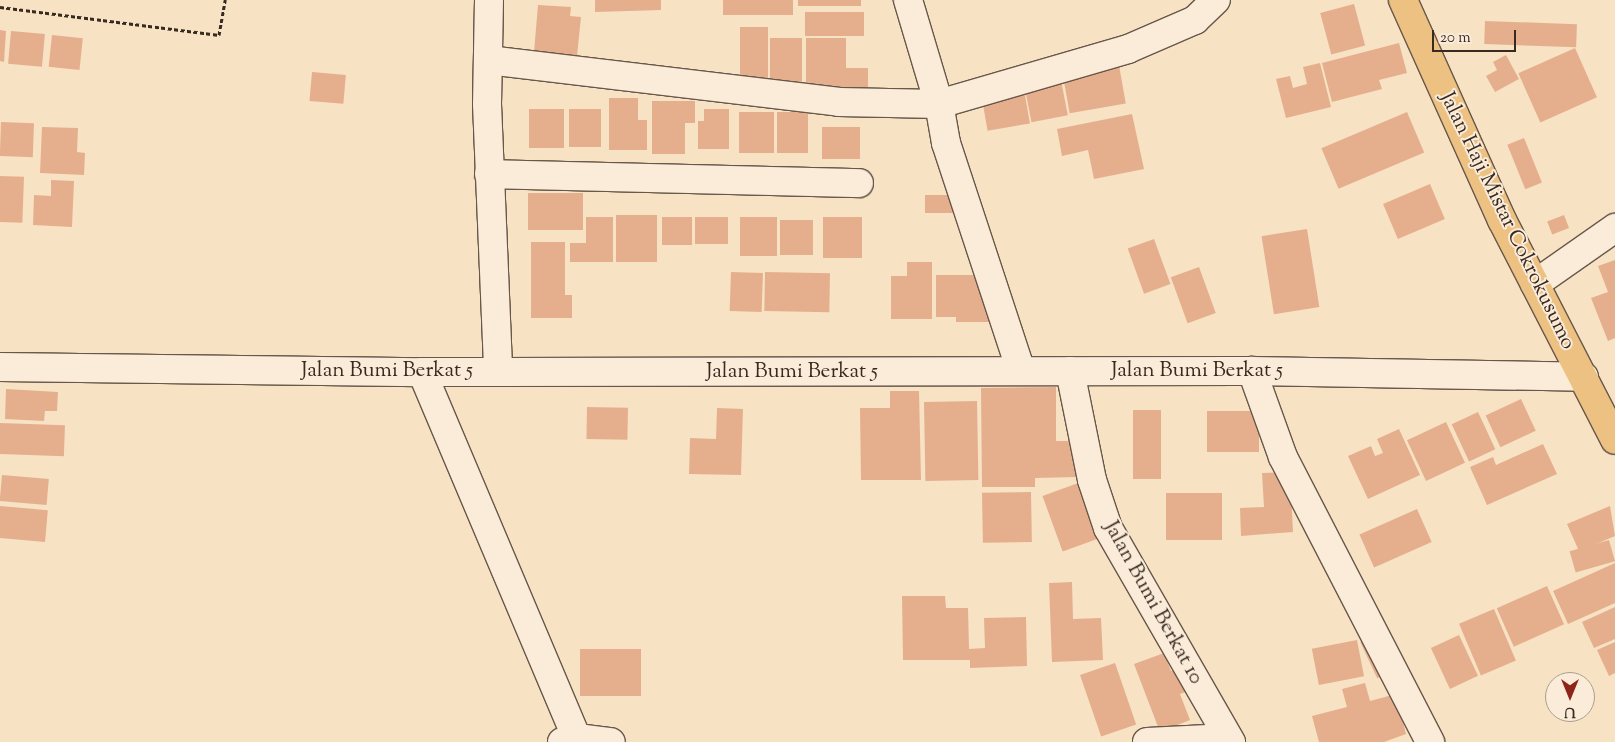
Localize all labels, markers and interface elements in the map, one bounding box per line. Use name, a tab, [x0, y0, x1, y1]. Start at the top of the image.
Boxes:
scale bar	[1435, 20, 1519, 52]
text: 20 m	[1440, 28, 1471, 49]
street label: Jalan Haji Mistar Cokrokusumo	[1434, 88, 1580, 354]
street label: Jalan Bumi Berkat 5	[301, 358, 473, 384]
street label: Jalan Bumi Berkat 5	[1111, 358, 1283, 384]
street label: Jalan Bumi Berkat 5	[706, 359, 878, 385]
street label: Jalan Bumi Berkat 10	[1098, 517, 1208, 689]
north arrow	[1545, 672, 1595, 722]
text: U	[1564, 701, 1576, 721]

